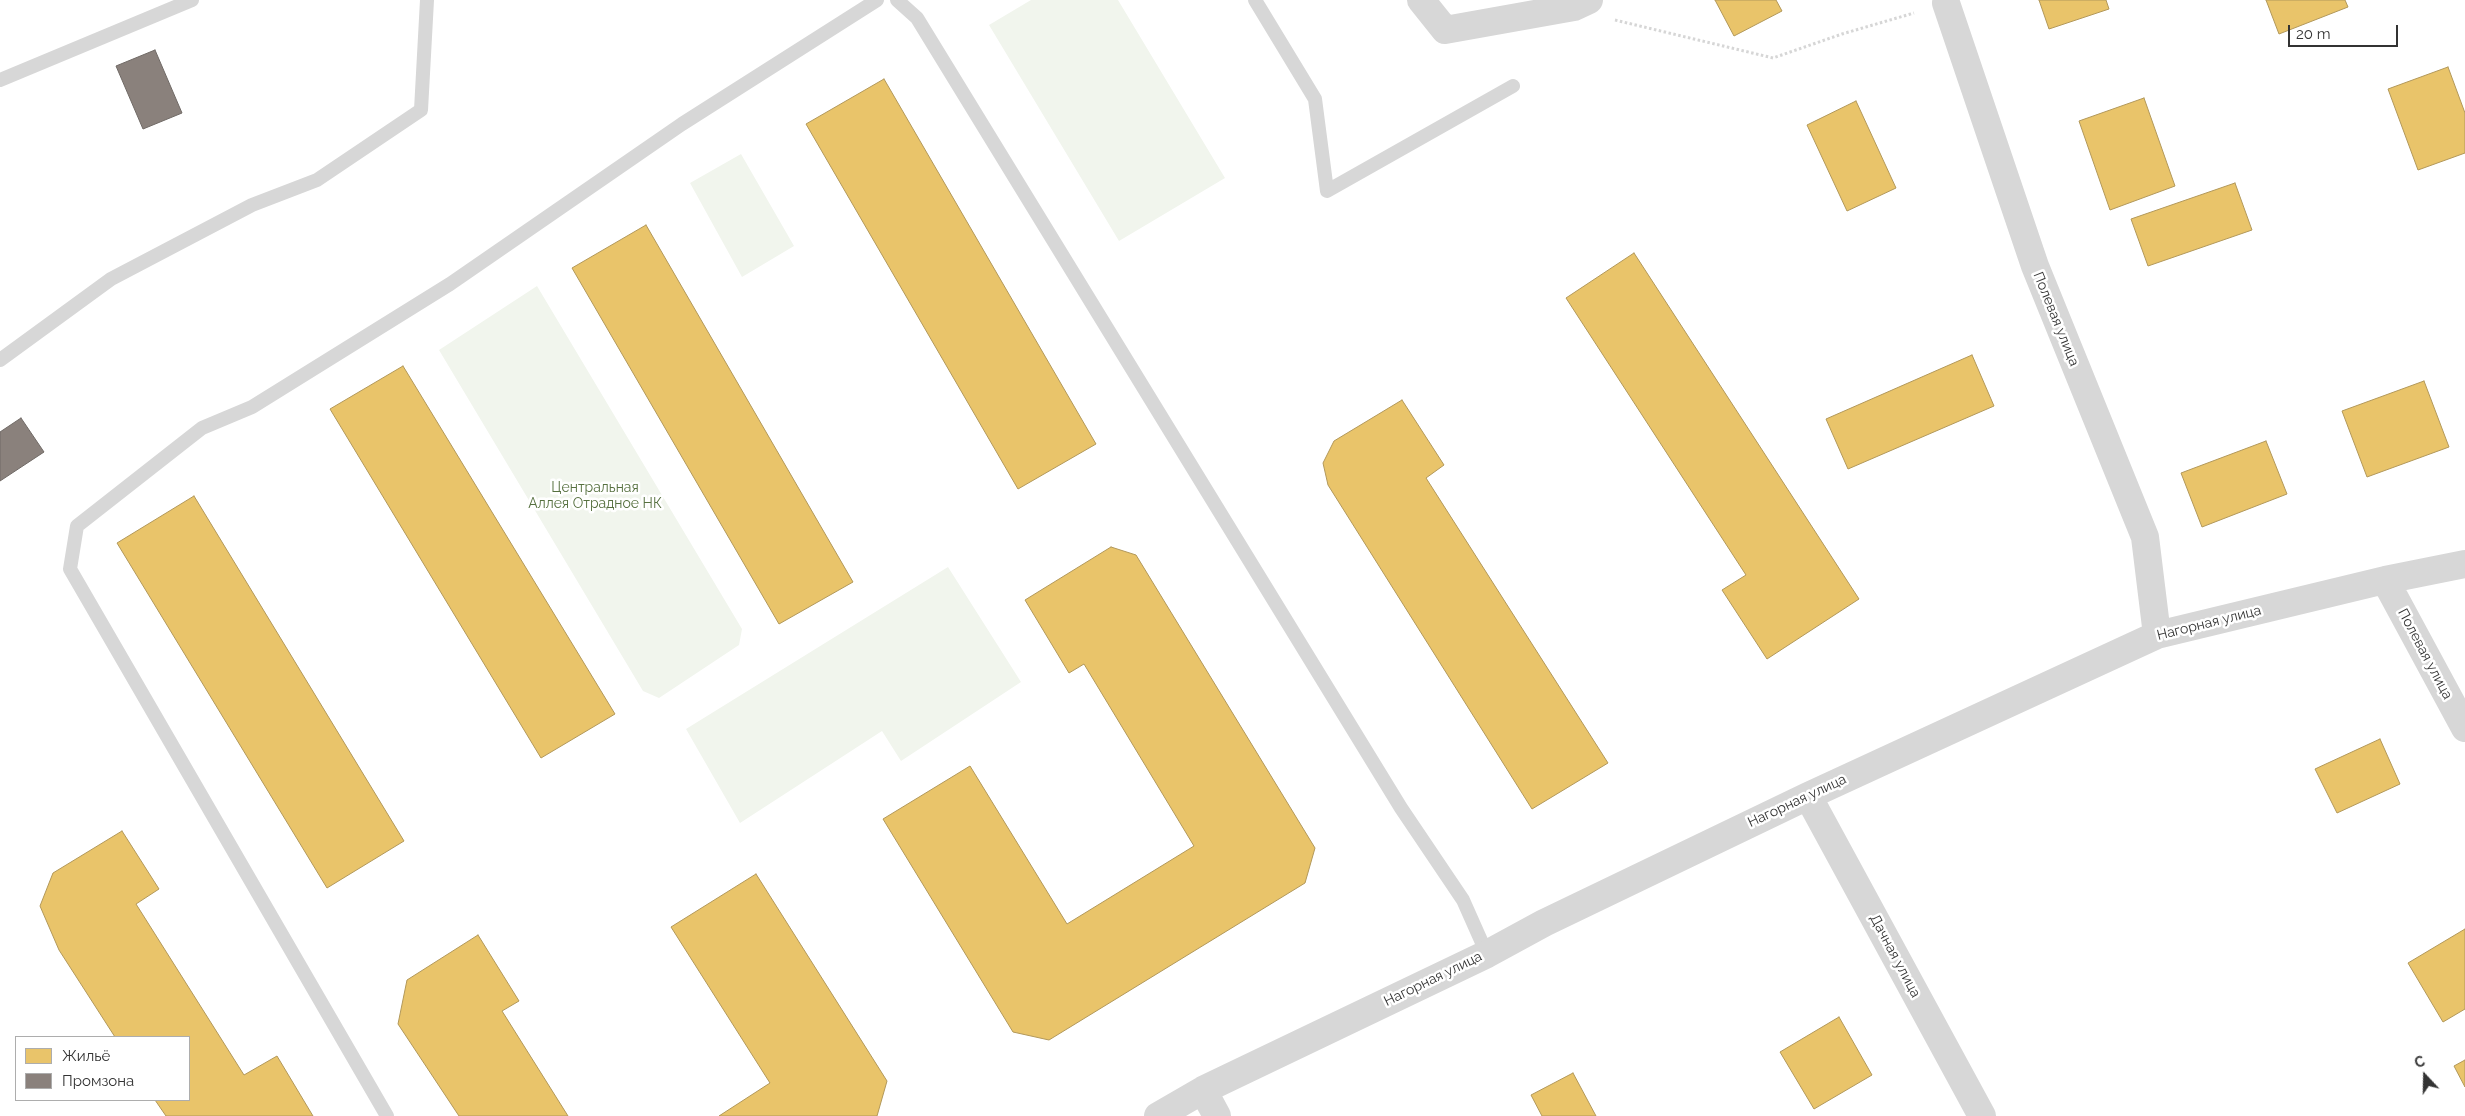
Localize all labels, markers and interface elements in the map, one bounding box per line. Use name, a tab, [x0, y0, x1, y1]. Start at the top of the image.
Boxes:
scale bar	[2290, 15, 2400, 47]
text: 20 m	[2296, 25, 2331, 43]
street label: Полевая улица	[2029, 269, 2083, 369]
park label: Центральная Аллея Отрадное НК	[528, 480, 662, 512]
street label: Нагорная улица	[2155, 602, 2263, 644]
street label: Полевая улица	[2394, 606, 2456, 702]
street label: Нагорная улица	[1745, 771, 1849, 831]
street label: Дачная улица	[1866, 912, 1924, 1000]
street label: Нагорная улица	[1381, 948, 1485, 1010]
legend	[15, 1036, 190, 1101]
text: Жильё	[62, 1047, 110, 1065]
north arrow	[2400, 1051, 2450, 1101]
text: С	[2412, 1053, 2427, 1071]
text: Промзона	[62, 1072, 134, 1090]

